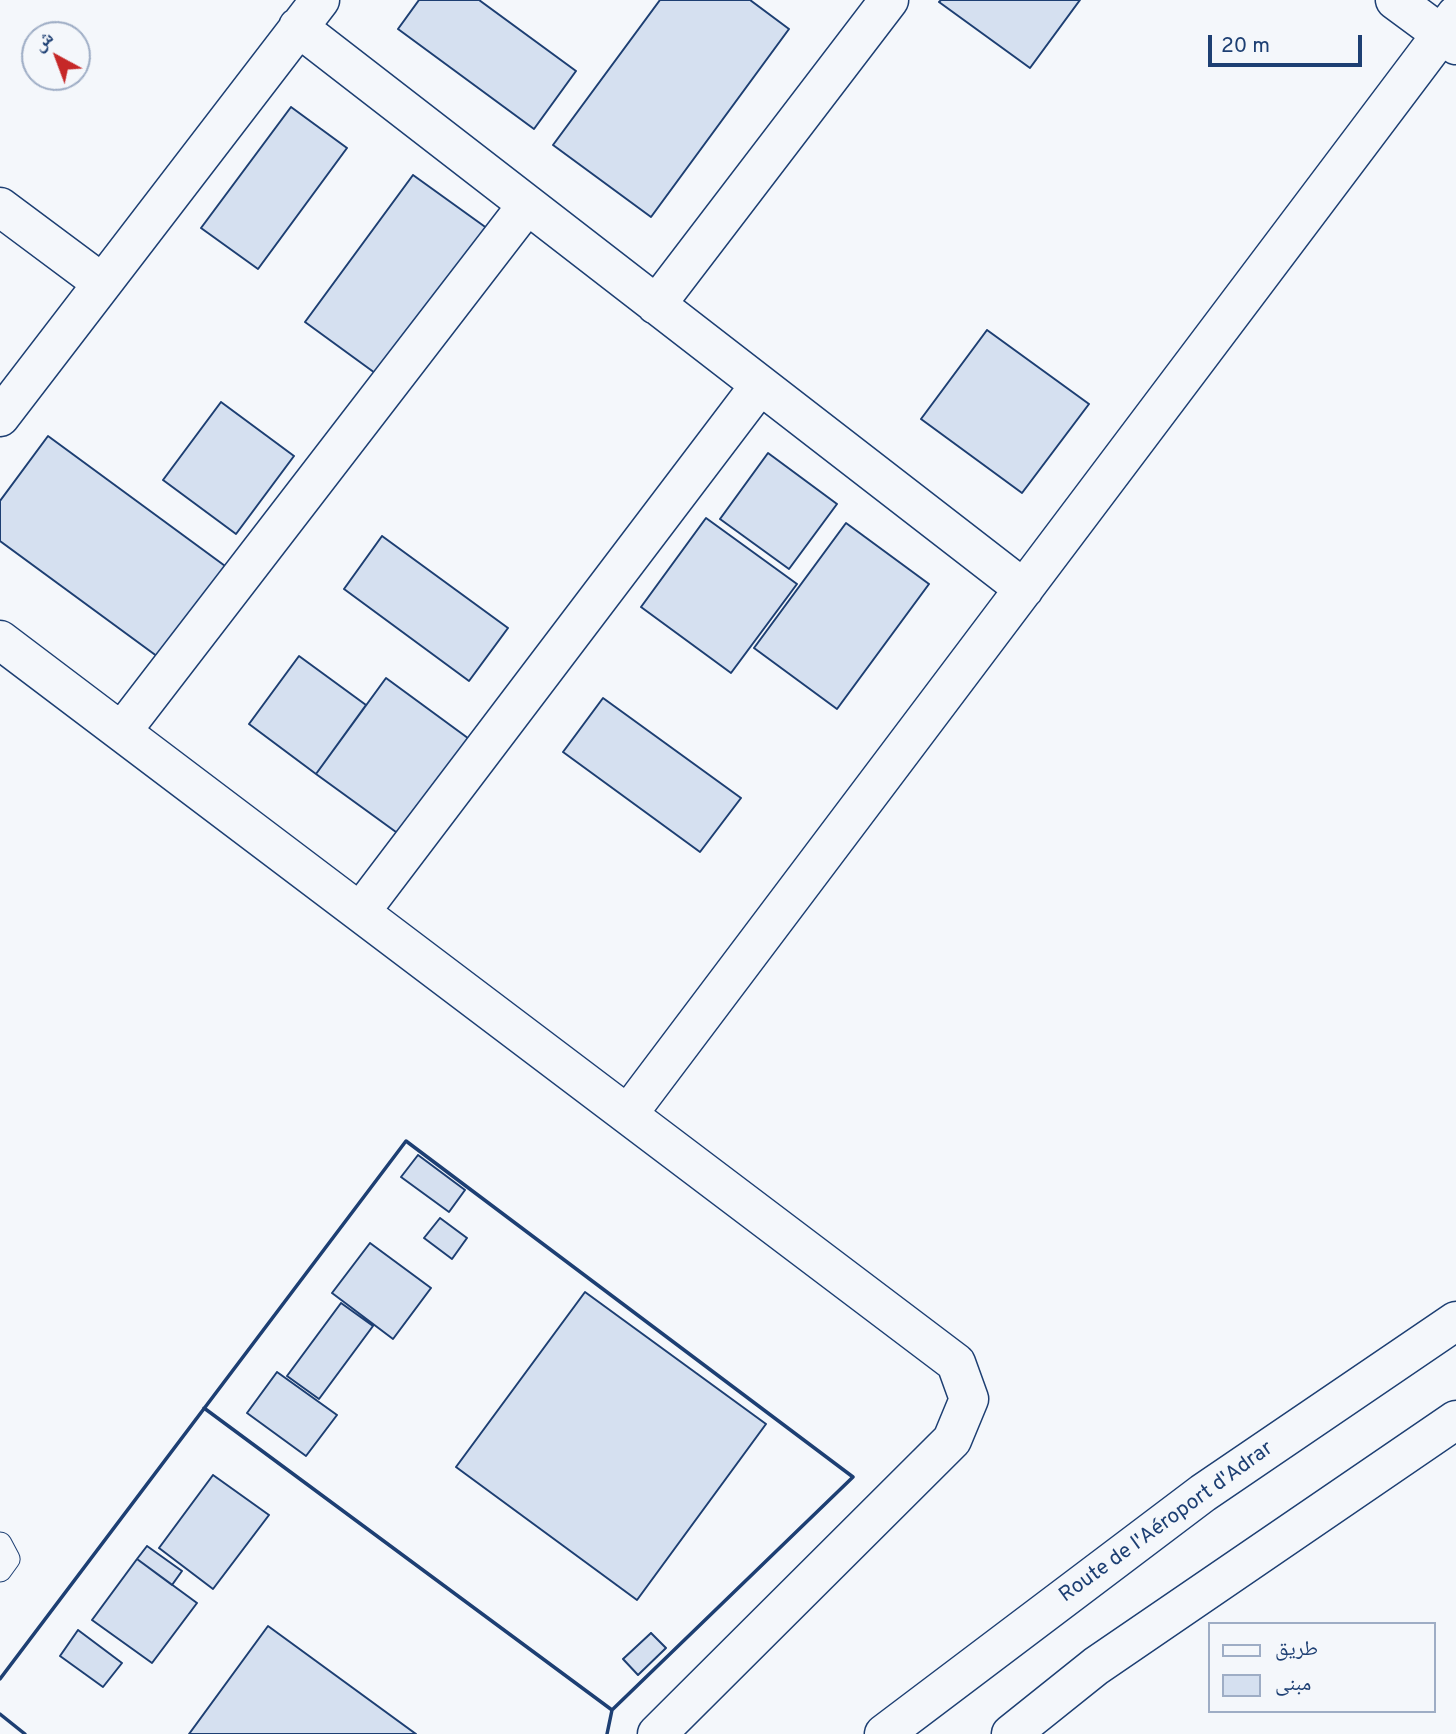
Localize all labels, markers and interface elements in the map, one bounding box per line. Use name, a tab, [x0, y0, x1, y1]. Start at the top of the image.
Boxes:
north arrow	[21, 21, 91, 91]
scale bar	[1211, 21, 1365, 65]
text: ش	[28, 26, 59, 57]
text: 20 m	[1221, 33, 1270, 60]
street label: Route de l'Aéroport d'Adrar	[1055, 1437, 1279, 1609]
legend	[1208, 1622, 1435, 1713]
text: طريق	[1275, 1636, 1318, 1663]
text: مبنى	[1275, 1671, 1311, 1698]

